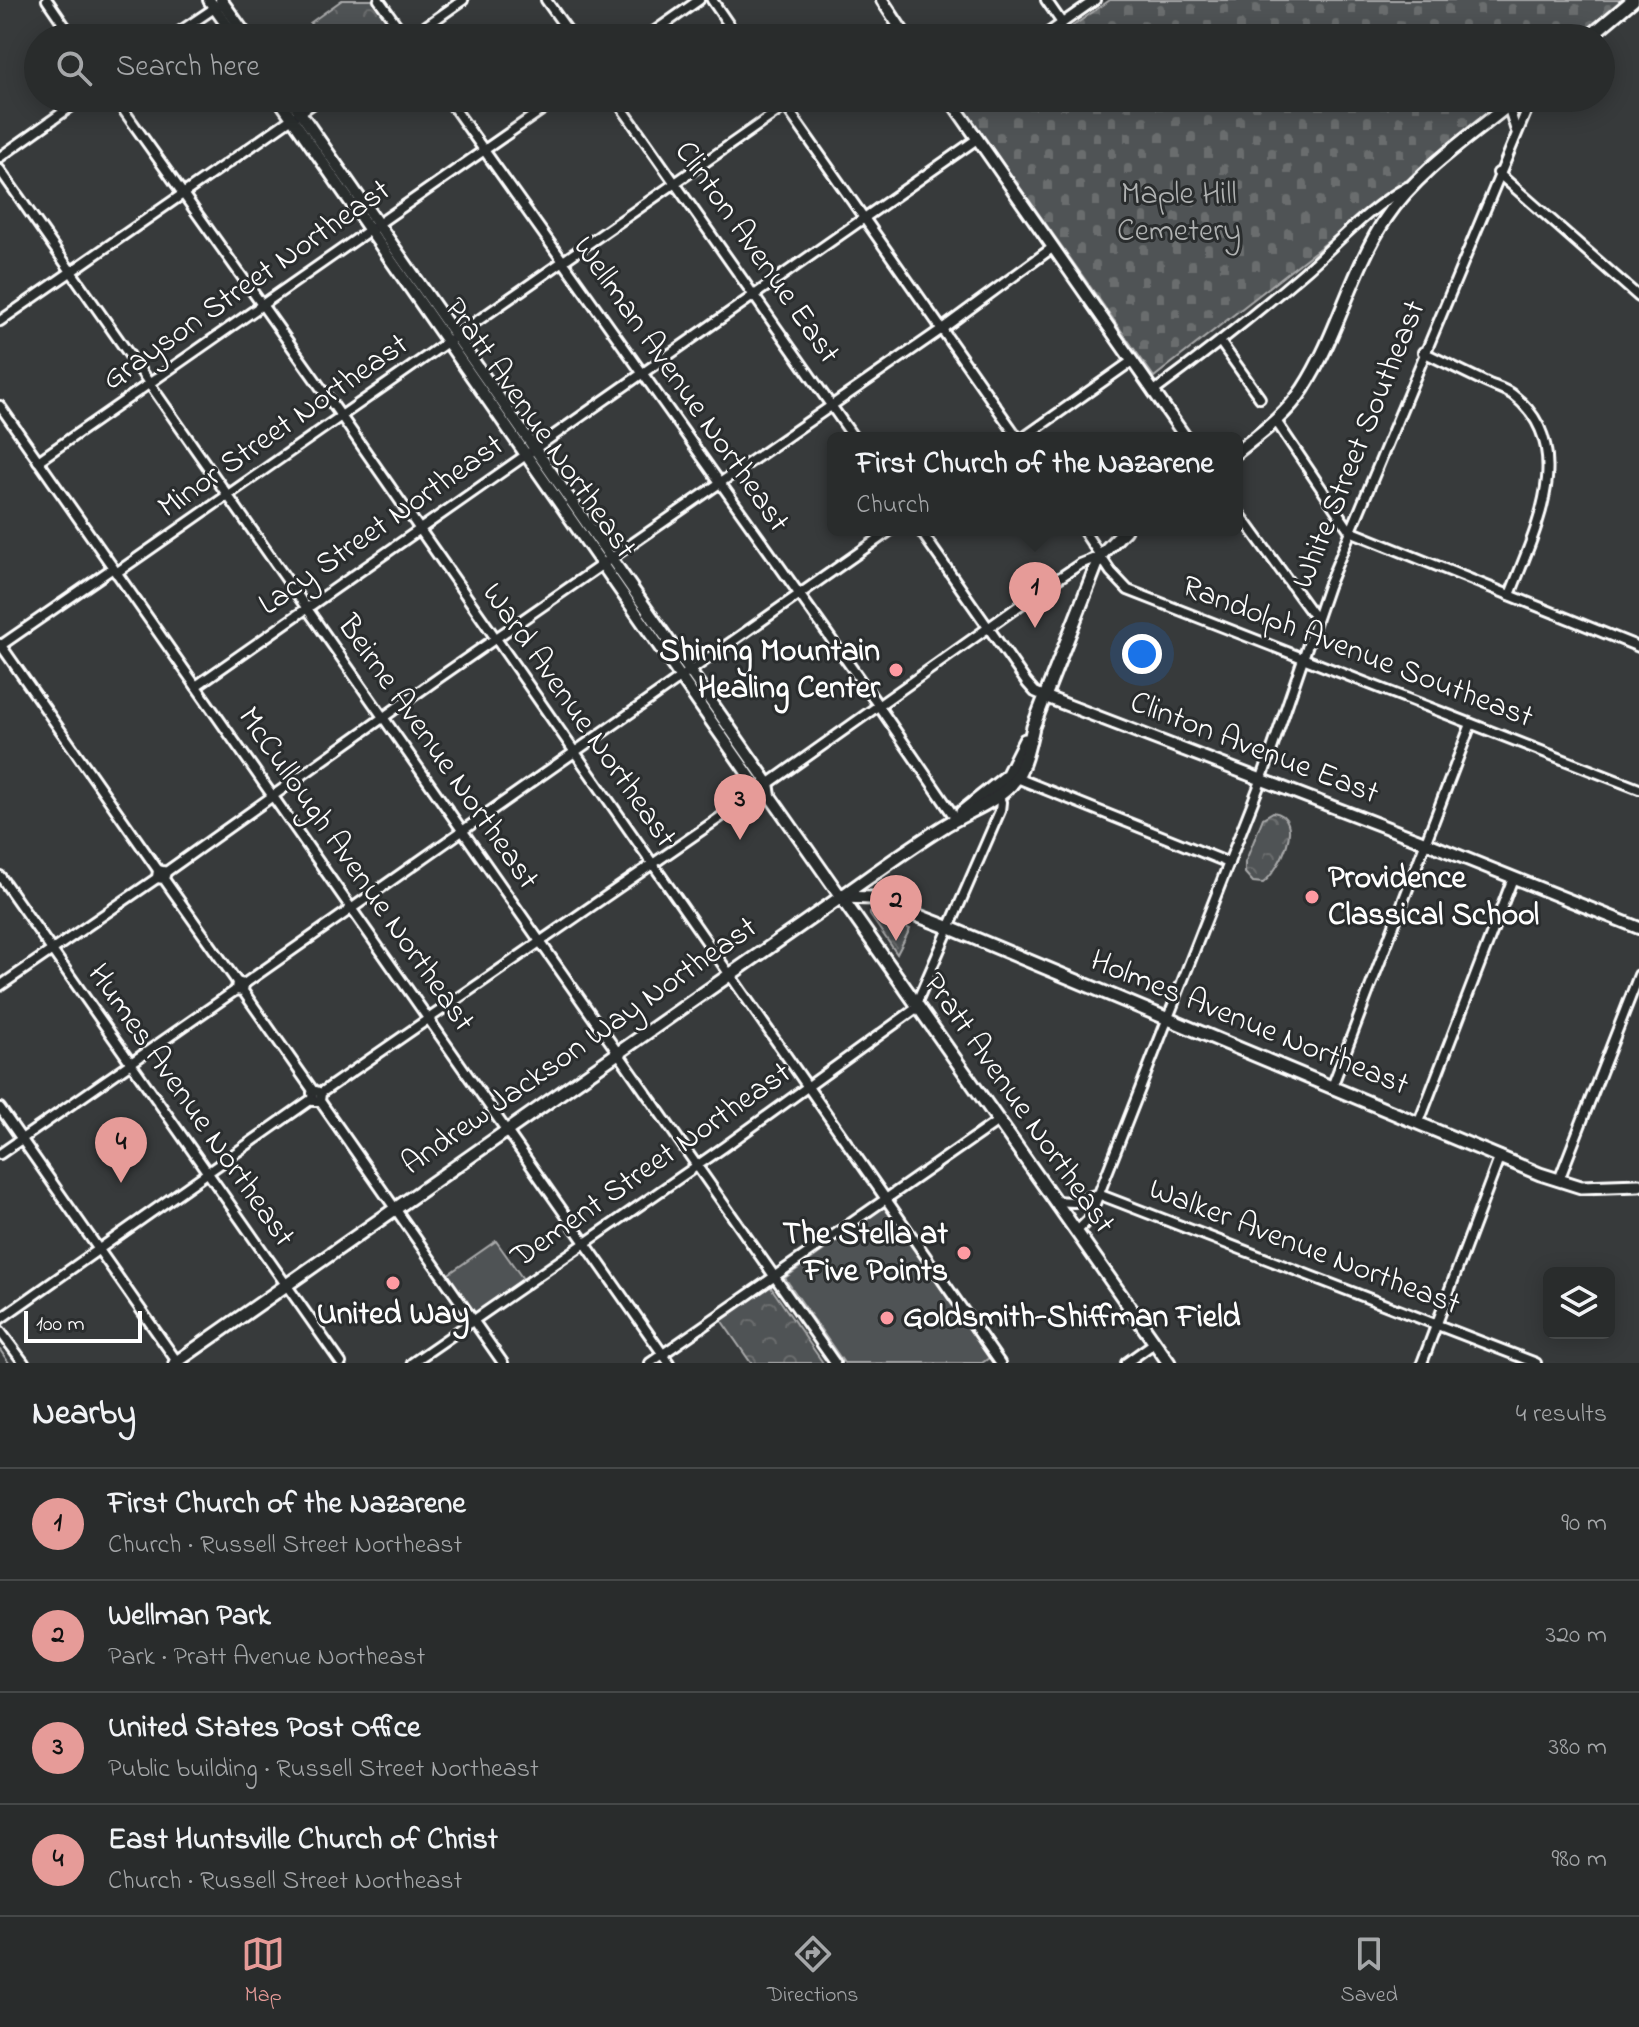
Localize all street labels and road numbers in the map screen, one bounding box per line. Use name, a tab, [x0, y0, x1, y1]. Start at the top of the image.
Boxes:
street label: Clinton Avenue East	[661, 132, 851, 374]
street label: Grayson Street Northeast	[93, 168, 401, 404]
street label: Wellman Avenue Northeast	[560, 227, 800, 543]
street label: Pratt Avenue Northeast	[431, 289, 647, 570]
street label: White Street Southeast	[1281, 293, 1439, 596]
street label: Minor Street Northeast	[149, 322, 419, 531]
street label: Lacy Street Northeast	[250, 423, 515, 629]
street label: Randolph Avenue Southeast	[1174, 564, 1540, 742]
street label: Ward Avenue Northeast	[469, 574, 688, 858]
street label: Beirne Avenue Northeast	[324, 605, 550, 900]
street label: Clinton Avenue East	[1123, 680, 1385, 818]
street label: McCullough Avenue Northeast	[225, 698, 486, 1043]
street label: Andrew Jackson Way Northeast	[392, 906, 768, 1188]
street label: Holmes Avenue Northeast	[1083, 939, 1415, 1109]
street label: Humes Avenue Northeast	[74, 955, 306, 1258]
street label: Pratt Avenue Northeast	[910, 964, 1126, 1245]
street label: Dement Street Northeast	[501, 1051, 802, 1281]
street label: Walker Avenue Northeast	[1141, 1167, 1467, 1329]

